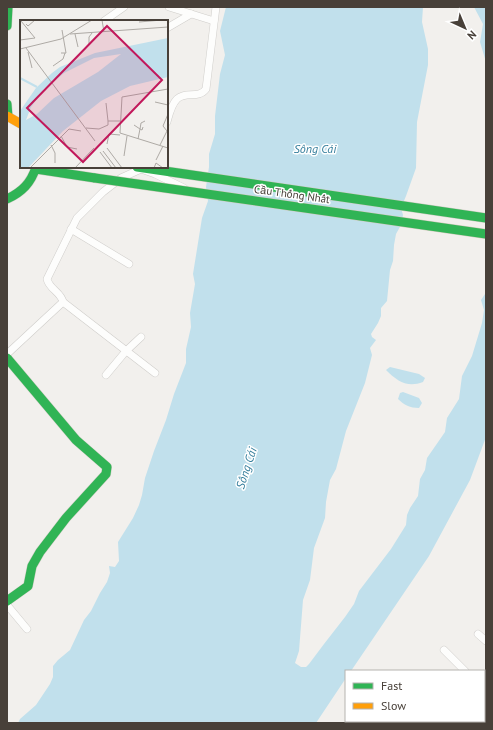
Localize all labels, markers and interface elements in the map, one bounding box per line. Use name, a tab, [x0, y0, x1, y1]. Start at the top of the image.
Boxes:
north arrow	[445, 8, 485, 48]
inset map	[20, 20, 168, 168]
text: N	[464, 28, 479, 43]
water label: Sông Cái	[294, 141, 337, 156]
street label: Cầu Thống Nhất	[253, 182, 331, 206]
water label: Sông Cái	[232, 445, 260, 491]
legend	[345, 670, 485, 722]
text: Fast	[381, 678, 402, 693]
text: Slow	[381, 698, 406, 713]

